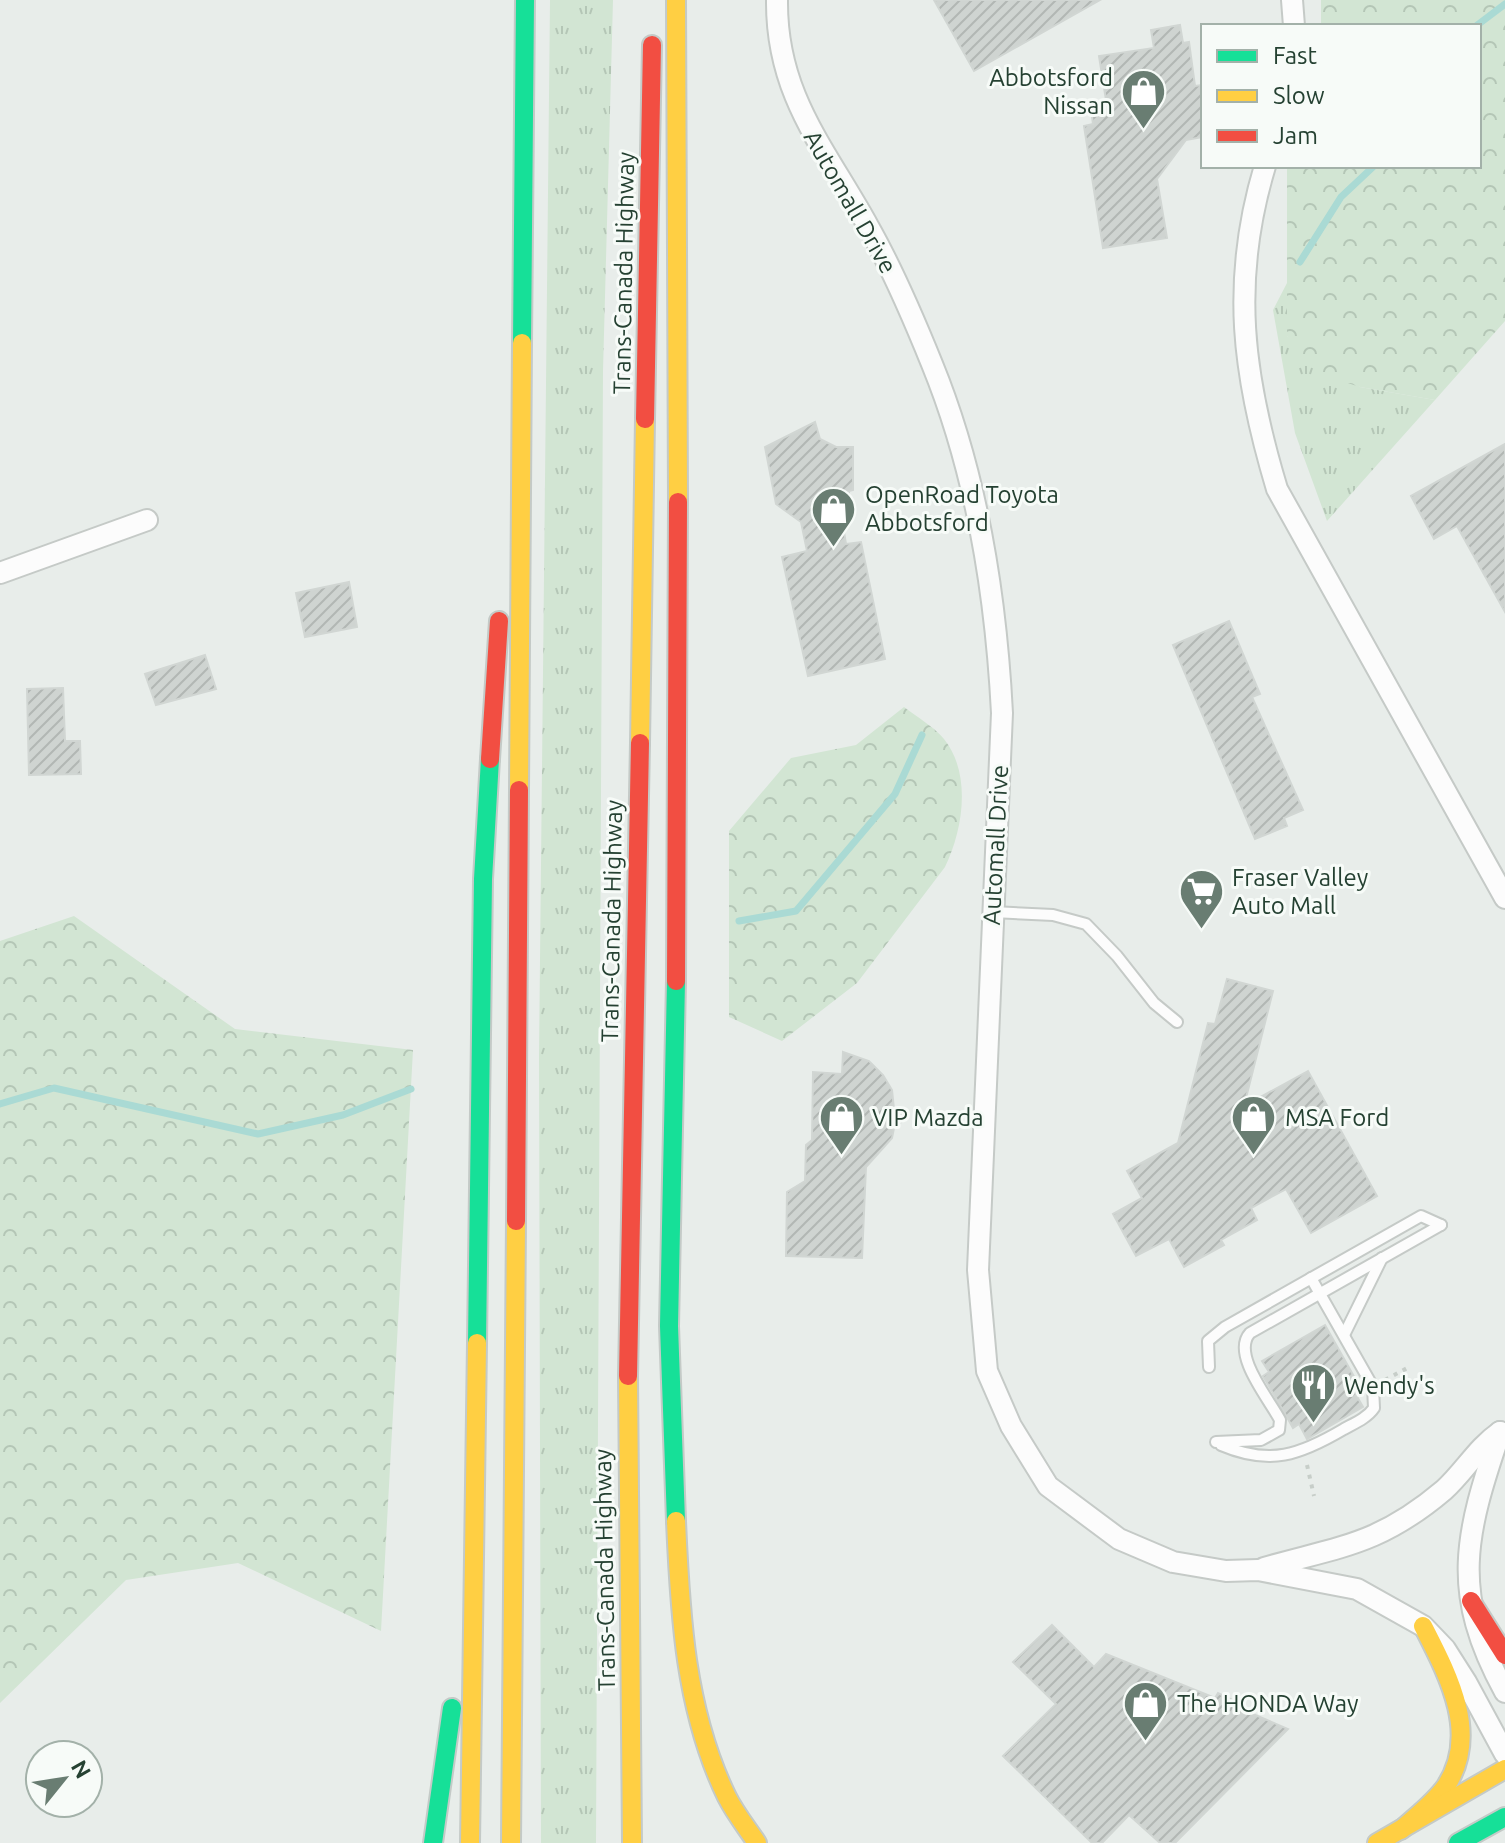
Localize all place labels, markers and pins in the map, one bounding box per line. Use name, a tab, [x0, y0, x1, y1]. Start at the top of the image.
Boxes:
place label: Abbotsford Nissan	[989, 64, 1113, 119]
shop icon: Abbotsford Nissan	[1120, 68, 1168, 131]
place label: OpenRoad Toyota Abbotsford	[865, 481, 1059, 536]
shop icon: OpenRoad Toyota Abbotsford	[810, 485, 858, 548]
place label: Fraser Valley Auto Mall	[1232, 864, 1369, 919]
supermarket icon: Fraser Valley Auto Mall	[1177, 868, 1225, 931]
shop icon: VIP Mazda	[817, 1094, 865, 1157]
shop icon: MSA Ford	[1230, 1094, 1278, 1157]
place label: VIP Mazda	[872, 1104, 984, 1131]
place label: MSA Ford	[1285, 1104, 1389, 1131]
restaurant icon: Wendy's	[1289, 1362, 1337, 1425]
place label: Wendy's	[1344, 1372, 1435, 1399]
shop icon: The HONDA Way	[1122, 1680, 1170, 1743]
place label: The HONDA Way	[1177, 1690, 1359, 1717]

